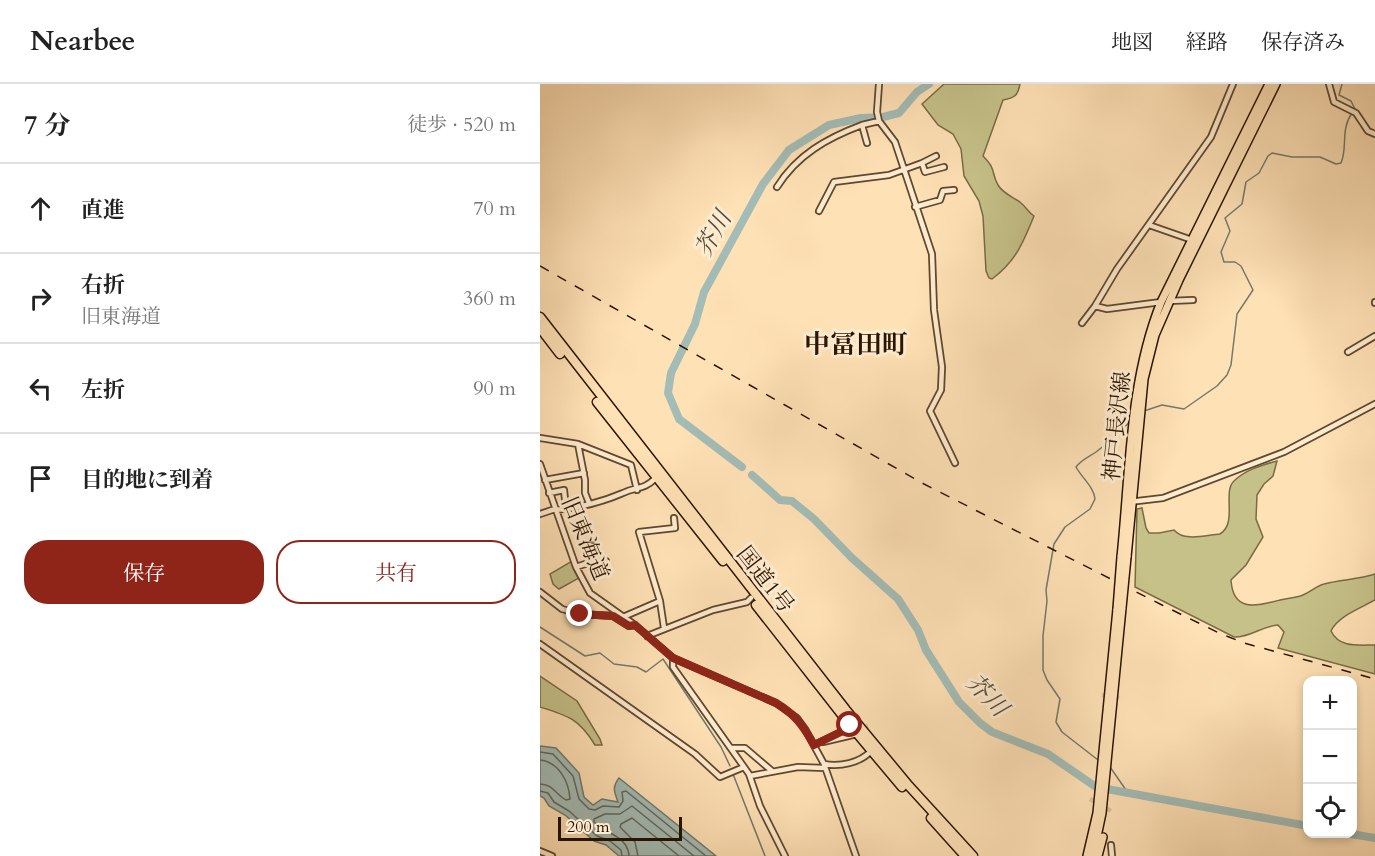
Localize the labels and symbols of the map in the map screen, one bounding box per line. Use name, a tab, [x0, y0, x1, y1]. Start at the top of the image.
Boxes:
water label: 芥川	[687, 203, 741, 263]
district label: 中冨田町	[804, 327, 908, 362]
street label: 神戸長沢線	[1096, 370, 1138, 482]
street label: 旧東海道	[554, 492, 616, 585]
street label: 国道1号	[730, 540, 801, 619]
route end	[566, 600, 592, 626]
water label: 芥川	[958, 667, 1017, 726]
route start	[836, 711, 862, 737]
scale bar	[558, 814, 682, 842]

